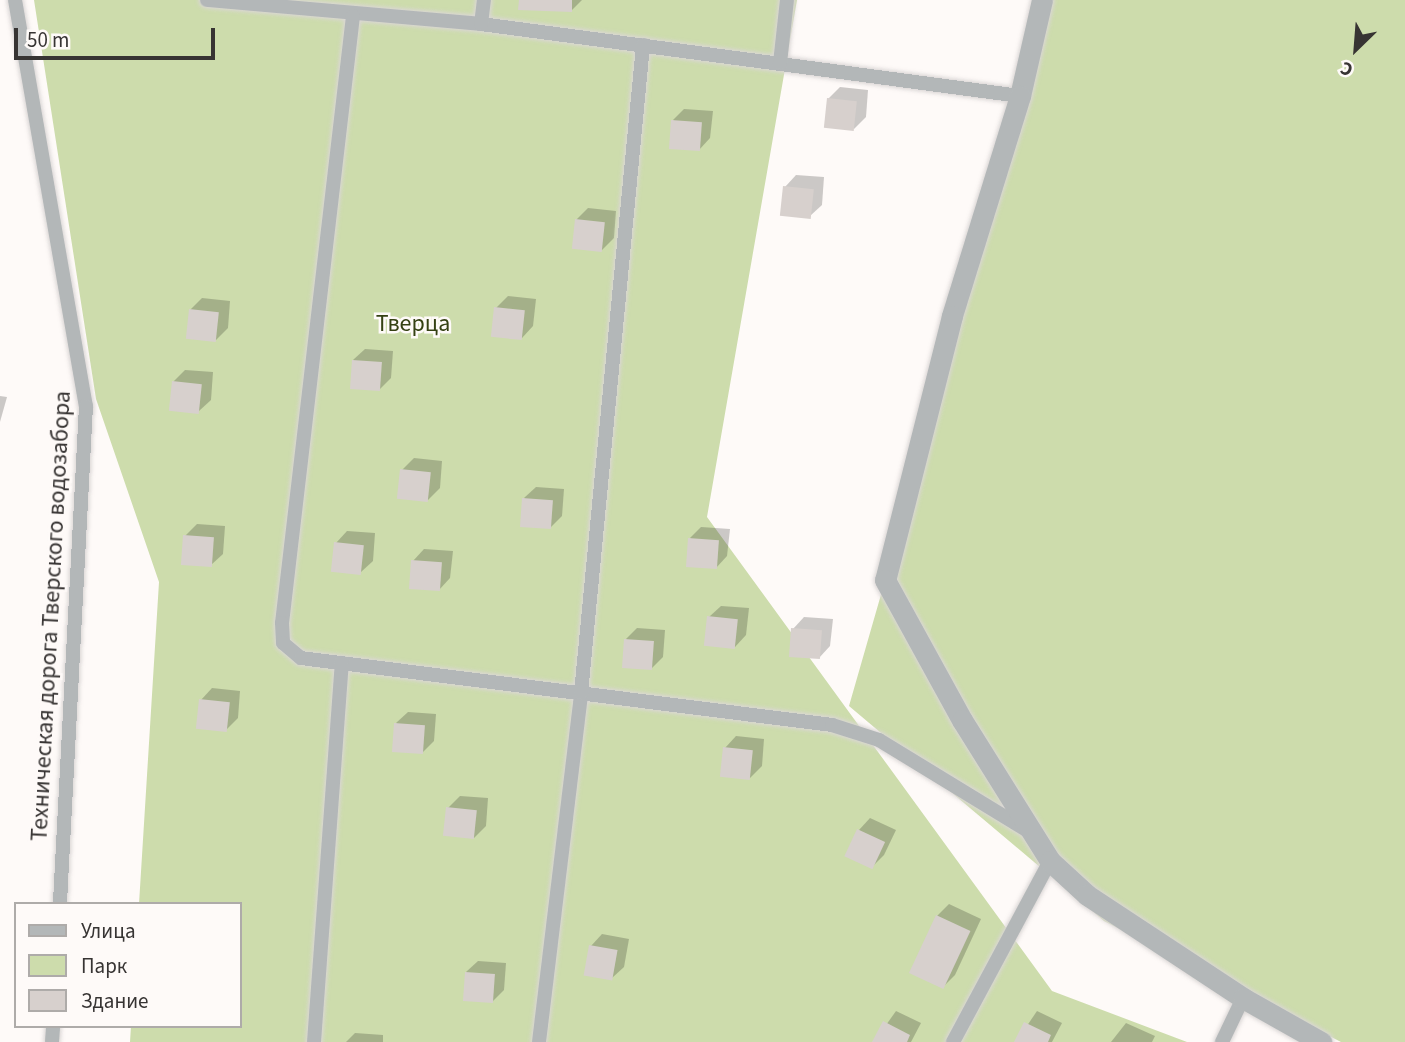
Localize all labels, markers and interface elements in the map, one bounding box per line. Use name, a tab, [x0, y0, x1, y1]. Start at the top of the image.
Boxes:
scale bar	[18, 14, 219, 58]
north arrow	[1321, 14, 1391, 84]
text: 50 m	[27, 25, 69, 55]
text: С	[1336, 54, 1358, 83]
park label: Тверца	[376, 310, 450, 338]
street label: Техническая дорога Тверского водозабора	[25, 390, 77, 842]
legend	[14, 902, 242, 1028]
text: Улица	[81, 916, 136, 946]
text: Парк	[81, 951, 127, 981]
text: Здание	[81, 986, 149, 1016]

